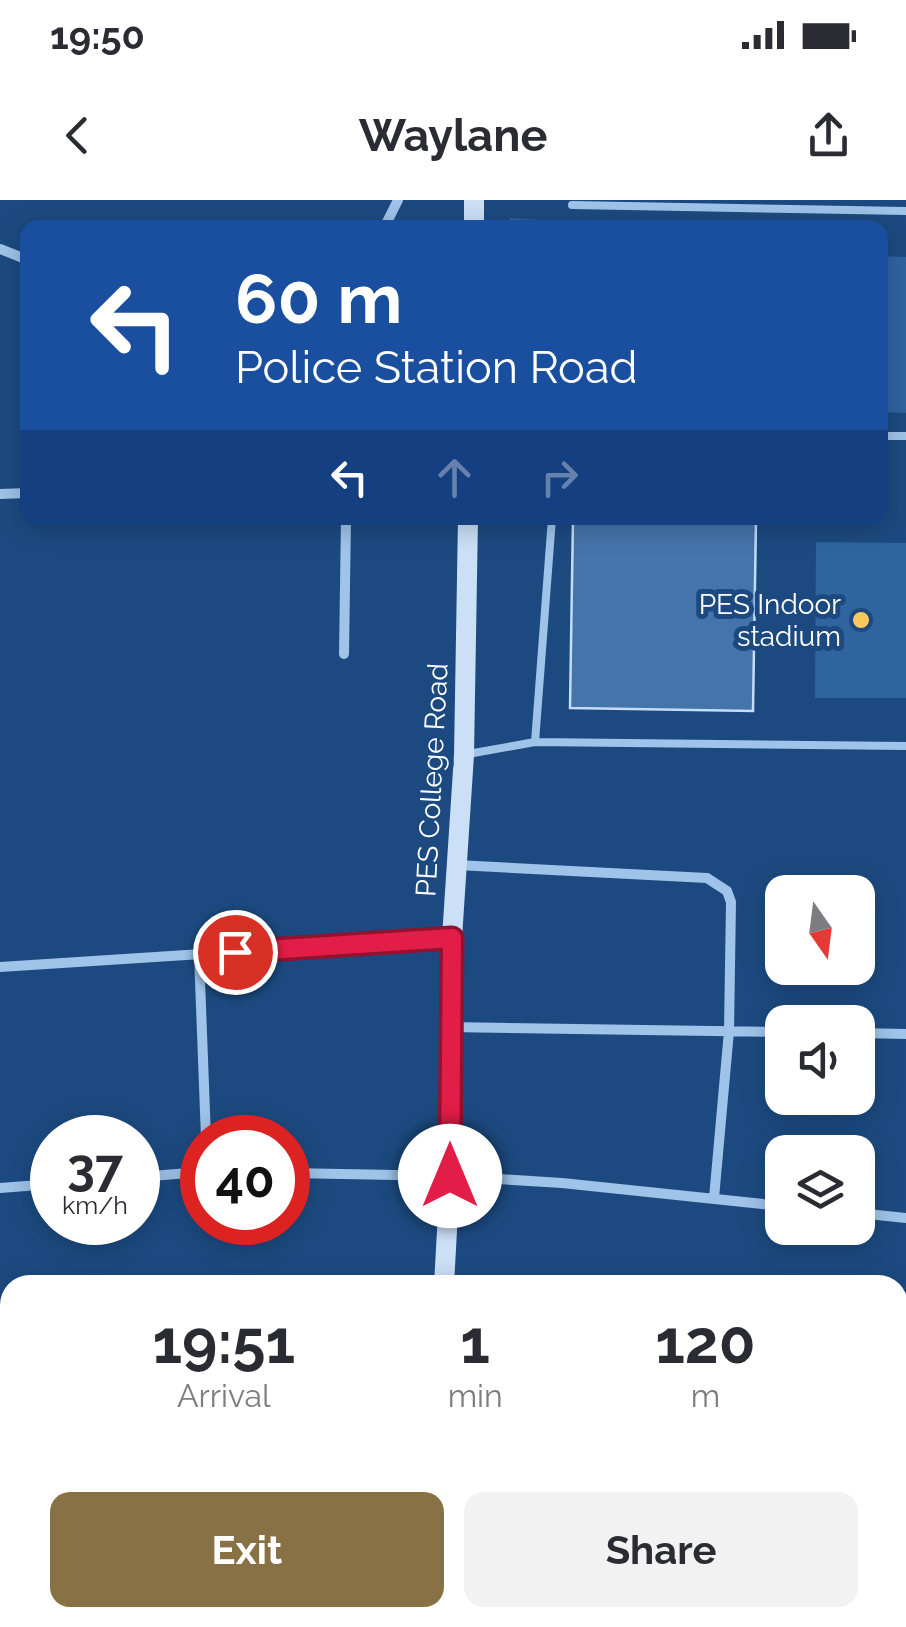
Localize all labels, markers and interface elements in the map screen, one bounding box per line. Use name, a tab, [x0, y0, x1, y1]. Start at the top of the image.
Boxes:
text: 19:50	[50, 13, 145, 58]
icon: back	[50, 108, 105, 163]
icon: share	[801, 108, 856, 163]
text: Waylane	[359, 109, 547, 162]
text: 60 m	[235, 257, 402, 339]
icon: left	[70, 260, 200, 390]
text: Police Station Road	[235, 341, 637, 394]
icon: left	[322, 450, 377, 505]
icon: ahead	[427, 450, 482, 505]
icon: right	[532, 450, 587, 505]
place label: PES Indoor stadium	[699, 588, 841, 653]
marker: PES Indoor stadium	[850, 609, 872, 631]
street label: PES College Road	[409, 662, 455, 898]
north arrow	[765, 875, 875, 985]
map controls	[765, 875, 875, 1245]
pin	[193, 910, 278, 995]
icon: arrive	[208, 925, 263, 980]
button: sound	[765, 1005, 875, 1115]
speed limit sign: 40	[180, 1115, 310, 1245]
position arrow	[398, 1124, 502, 1228]
button: layers	[765, 1135, 875, 1245]
text: 37	[67, 1138, 123, 1197]
text: km/h	[62, 1190, 128, 1220]
text: 19:51	[152, 1307, 295, 1377]
text: 1	[460, 1307, 490, 1377]
text: 120	[655, 1307, 756, 1377]
text: Arrival	[177, 1377, 271, 1414]
text: min	[448, 1377, 503, 1414]
text: m	[691, 1377, 720, 1414]
button: Exit	[50, 1492, 444, 1607]
button: Share	[464, 1492, 858, 1607]

